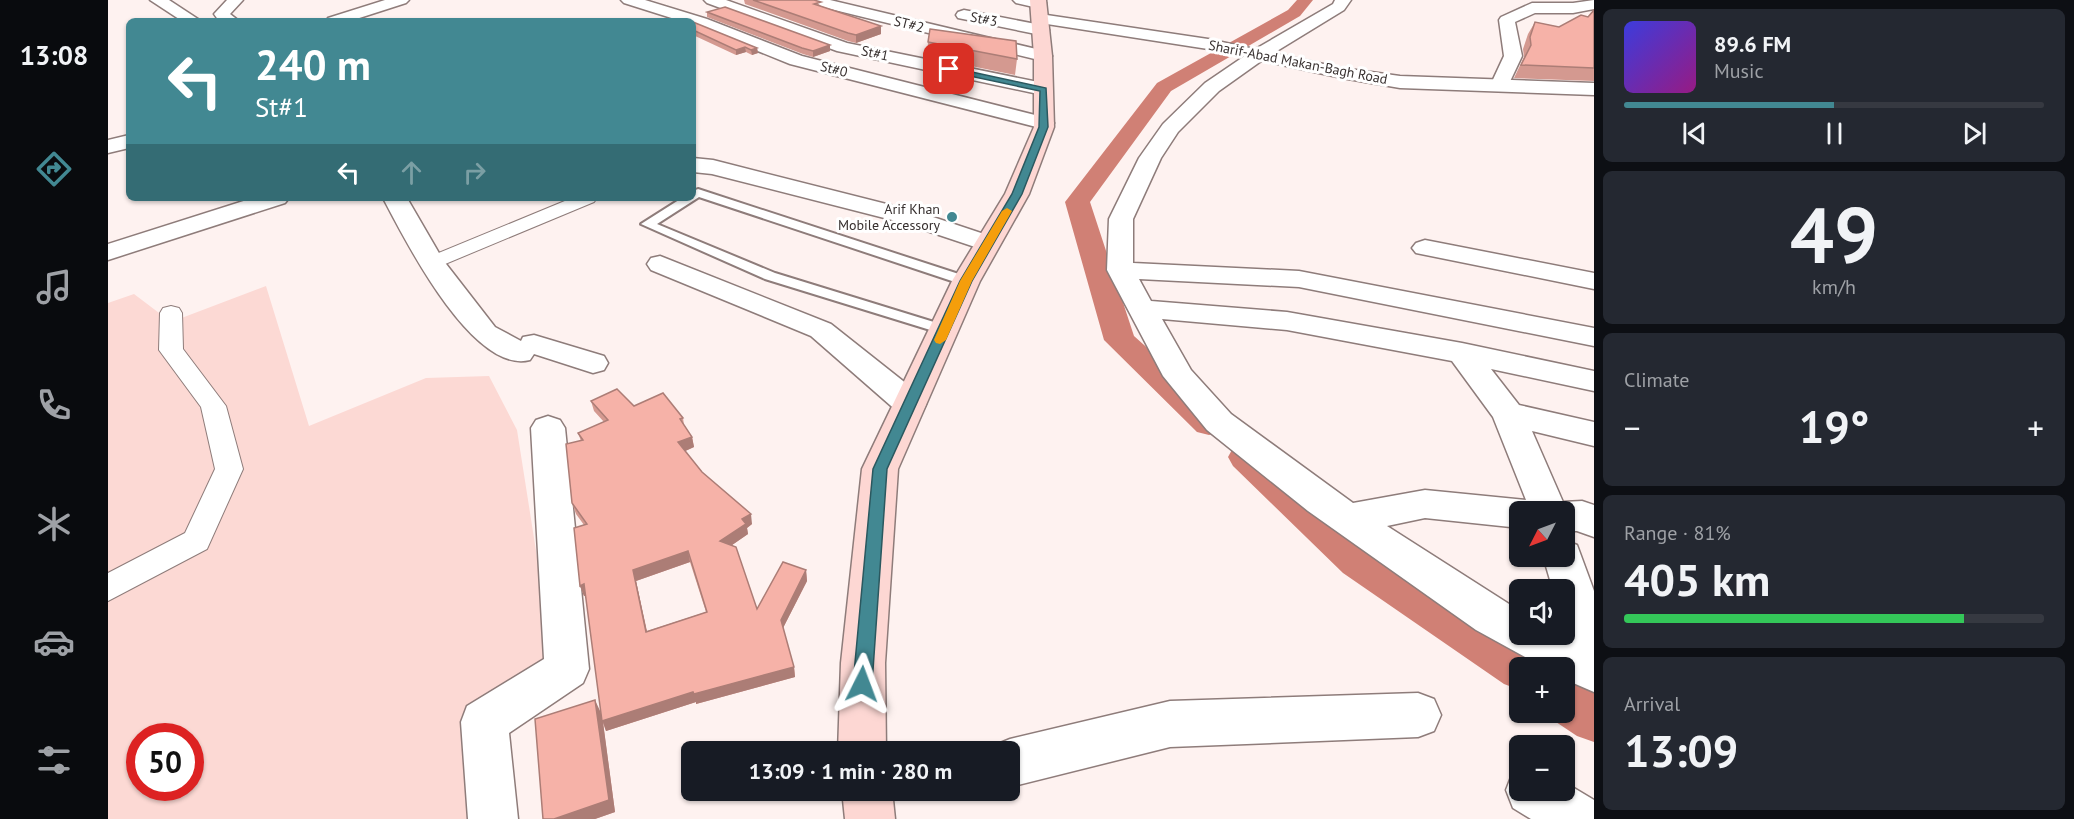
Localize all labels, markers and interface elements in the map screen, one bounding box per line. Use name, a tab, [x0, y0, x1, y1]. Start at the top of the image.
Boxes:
street label: St#3	[969, 8, 999, 30]
street label: ST#2	[892, 12, 926, 36]
text: 89.6 FM	[1714, 30, 1791, 58]
street label: Sharif-Abad Makan-Bagh Road	[1207, 36, 1389, 88]
text: 240 m	[255, 37, 371, 92]
text: 13:08	[20, 38, 88, 72]
street label: St#1	[860, 41, 890, 65]
icon: left	[156, 42, 234, 120]
pin	[923, 43, 974, 94]
icon: arrive	[932, 52, 965, 85]
street label: St#0	[819, 57, 850, 81]
text: Music	[1714, 58, 1763, 84]
text: St#1	[255, 90, 308, 124]
icon: previous	[1678, 117, 1711, 150]
icon: pause	[1818, 117, 1851, 150]
icon: next	[1958, 117, 1991, 150]
icon: directions	[33, 148, 75, 190]
icon: left	[332, 156, 365, 189]
icon: ahead	[395, 156, 428, 189]
icon: right	[458, 156, 491, 189]
text: 49	[1790, 184, 1878, 285]
place label: Arif Khan Mobile Accessory	[838, 200, 940, 234]
marker: Arif Khan Mobile Accessory	[945, 210, 959, 224]
icon: music	[33, 266, 75, 308]
text: km/h	[1812, 274, 1856, 300]
text: Climate	[1624, 367, 1690, 393]
icon: phone	[33, 384, 75, 426]
text: 19°	[1799, 397, 1869, 455]
text: −	[1624, 406, 1641, 449]
text: +	[2027, 406, 2044, 449]
north arrow	[1509, 501, 1575, 567]
map controls	[1509, 501, 1575, 801]
icon: climate	[33, 503, 75, 545]
text: Range · 81%	[1624, 520, 1731, 546]
text: 405 km	[1624, 550, 1770, 608]
button: sound	[1509, 579, 1575, 645]
icon: car	[33, 621, 75, 663]
position arrow	[830, 652, 894, 716]
button: +	[1509, 657, 1575, 723]
text: Arrival	[1624, 691, 1680, 717]
text: 13:09	[1624, 721, 1738, 779]
speed limit sign: 50	[126, 723, 204, 801]
button: −	[1509, 735, 1575, 801]
icon: filters	[33, 739, 75, 781]
text: 13:09 · 1 min · 280 m	[749, 757, 952, 785]

